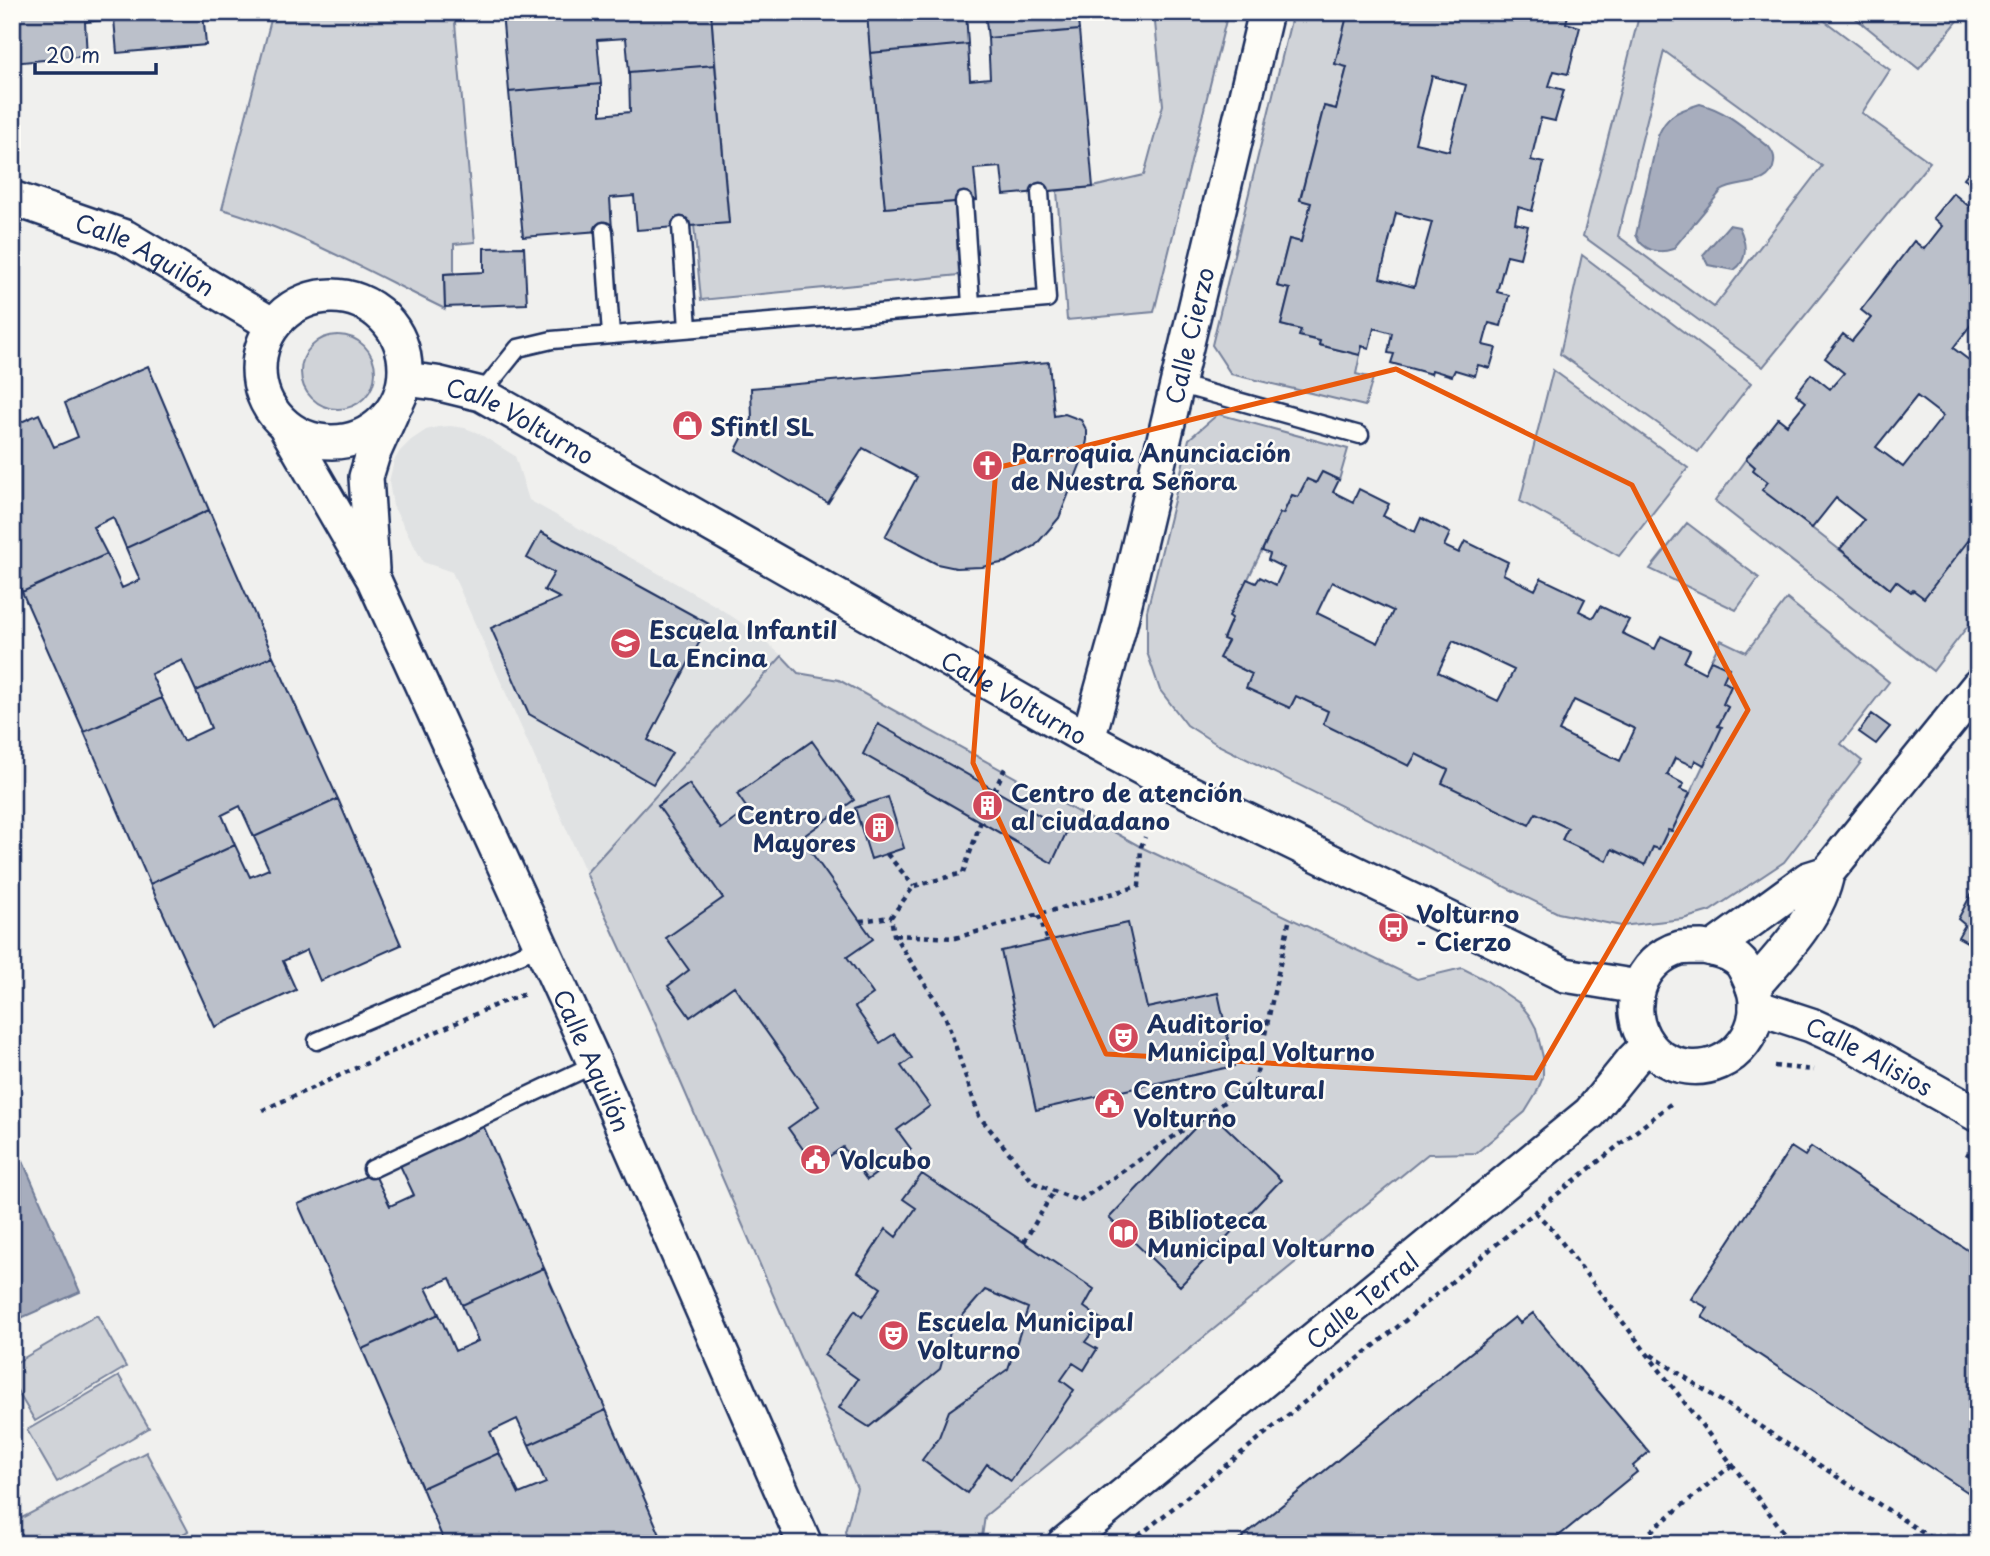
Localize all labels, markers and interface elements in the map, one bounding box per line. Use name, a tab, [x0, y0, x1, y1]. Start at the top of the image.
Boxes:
scale bar	[35, 32, 156, 76]
text: 20 m	[46, 38, 100, 70]
street label: Calle Aquilón	[71, 203, 222, 305]
street label: Calle Cierzo	[1155, 263, 1223, 408]
street label: Calle Volturno	[443, 368, 601, 473]
place label: Sfintl SL	[710, 408, 814, 444]
shop icon: Sfintl SL	[670, 409, 704, 443]
place label: Parroquia Anunciación de Nuestra Señora	[1011, 434, 1291, 498]
church icon: Parroquia Anunciación de Nuestra Señora	[971, 449, 1005, 483]
place label: Escuela Infantil La Encina	[649, 611, 837, 675]
school or university icon: Escuela Infantil La Encina	[609, 626, 643, 660]
street label: Calle Volturno	[935, 641, 1094, 753]
place label: Centro de atención al ciudadano	[1011, 774, 1243, 838]
building icon: Centro de atención al ciudadano	[971, 789, 1005, 823]
place label: Centro de Mayores	[737, 796, 856, 860]
building icon: Centro de Mayores	[862, 811, 896, 845]
place label: Volturno - Cierzo	[1416, 895, 1519, 959]
bus stop icon: Volturno - Cierzo	[1376, 910, 1410, 944]
street label: Calle Aquilón	[545, 983, 641, 1138]
place label: Auditorio Municipal Volturno	[1147, 1005, 1375, 1069]
street label: Calle Alisios	[1800, 1007, 1940, 1104]
theatre icon: Auditorio Municipal Volturno	[1107, 1020, 1141, 1054]
place label: Centro Cultural Volturno	[1133, 1071, 1325, 1135]
public building icon: Centro Cultural Volturno	[1093, 1086, 1127, 1120]
place label: Volcubo	[839, 1141, 931, 1177]
public building icon: Volcubo	[799, 1142, 833, 1176]
place label: Biblioteca Municipal Volturno	[1147, 1201, 1375, 1265]
library icon: Biblioteca Municipal Volturno	[1107, 1216, 1141, 1250]
street label: Calle Terral	[1297, 1243, 1426, 1357]
place label: Escuela Municipal Volturno	[917, 1303, 1134, 1367]
theatre icon: Escuela Municipal Volturno	[877, 1318, 911, 1352]

